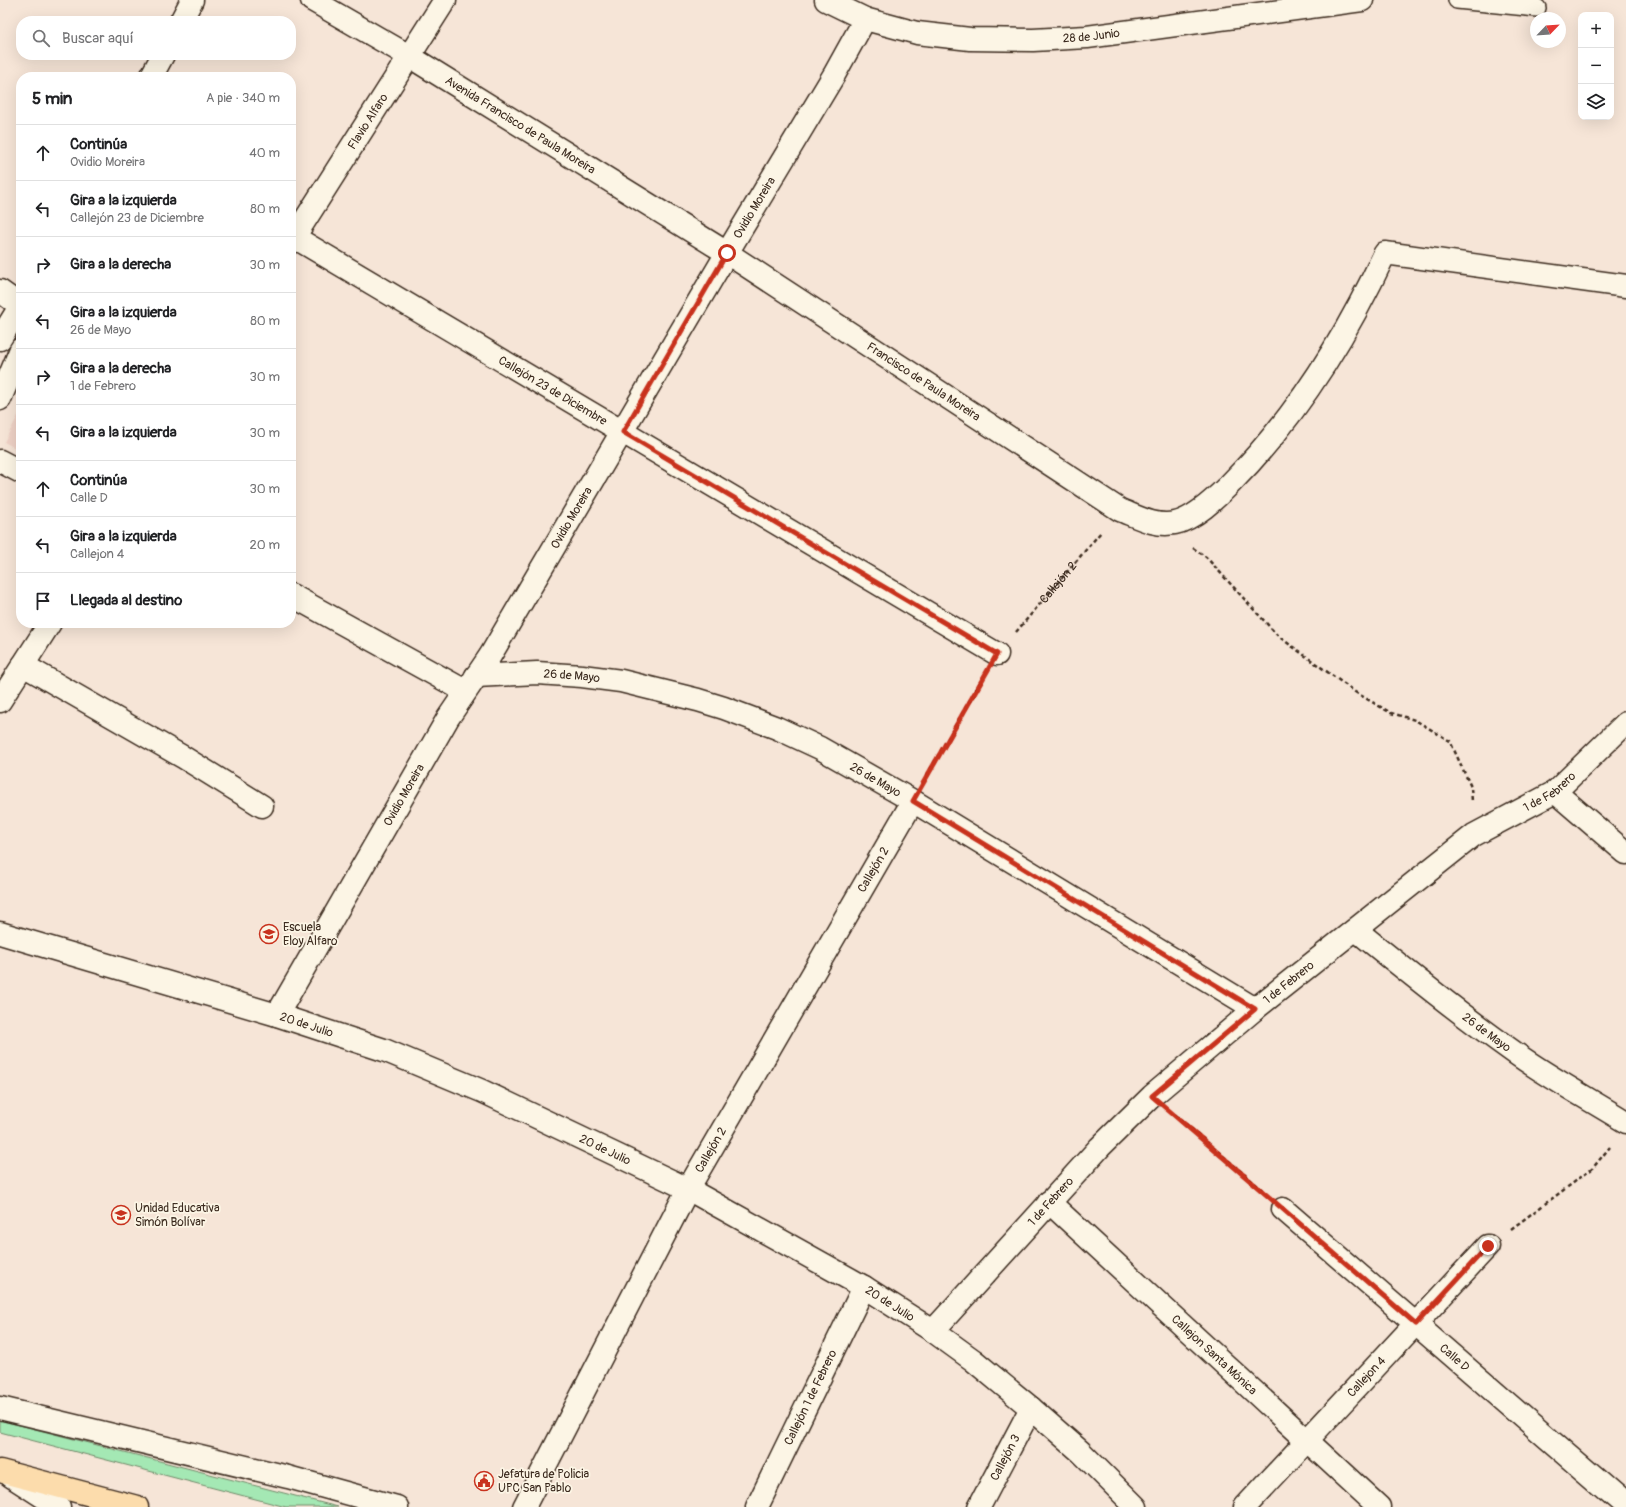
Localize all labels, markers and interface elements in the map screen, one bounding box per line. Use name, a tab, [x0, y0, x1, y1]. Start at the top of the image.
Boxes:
north arrow	[1530, 12, 1566, 48]
map controls	[1578, 12, 1614, 120]
button: +	[1578, 12, 1614, 48]
search box	[16, 16, 296, 60]
street label: 28 de Junio	[1062, 26, 1121, 46]
icon: search	[30, 27, 52, 49]
text: Buscar aquí	[62, 29, 134, 48]
button: −	[1578, 48, 1614, 84]
street label: Avenida Francisco de Paula Moreira	[442, 73, 598, 178]
button: layers	[1578, 84, 1614, 120]
text: 5 min	[32, 88, 72, 109]
text: A pie · 340 m	[206, 90, 280, 106]
street label: Flavio Alfaro	[345, 90, 392, 152]
text: Continúa	[70, 135, 127, 154]
icon: ahead	[32, 142, 54, 164]
text: 40 m	[249, 145, 280, 161]
text: Ovidio Moreira	[70, 154, 145, 170]
street label: Ovidio Moreira	[730, 174, 779, 242]
text: Gira a la izquierda	[70, 191, 177, 210]
icon: left	[32, 198, 54, 220]
text: 80 m	[250, 201, 280, 217]
text: Callejón 23 de Diciembre	[70, 210, 204, 226]
route start	[718, 244, 736, 262]
icon: right	[32, 254, 54, 276]
text: Gira a la derecha	[70, 255, 171, 274]
text: 30 m	[250, 257, 280, 273]
text: Gira a la izquierda	[70, 303, 177, 322]
icon: left	[32, 310, 54, 332]
text: 80 m	[250, 313, 280, 329]
text: 26 de Mayo	[70, 322, 131, 338]
street label: Francisco de Paula Moreira	[864, 339, 983, 425]
street label: Callejón 23 de Diciembre	[496, 353, 610, 429]
text: Gira a la derecha	[70, 359, 171, 378]
icon: right	[32, 366, 54, 388]
text: 30 m	[250, 369, 280, 385]
text: 1 de Febrero	[70, 378, 136, 394]
icon: left	[32, 422, 54, 444]
text: Gira a la izquierda	[70, 423, 177, 442]
text: 30 m	[250, 425, 280, 441]
text: Continúa	[70, 471, 127, 490]
icon: ahead	[32, 478, 54, 500]
text: 30 m	[250, 481, 280, 497]
street label: Ovidio Moreira	[548, 484, 596, 552]
text: Calle D	[70, 490, 108, 506]
text: Gira a la izquierda	[70, 527, 177, 546]
icon: left	[32, 534, 54, 556]
text: 20 m	[249, 537, 280, 553]
text: Callejon 4	[70, 546, 124, 562]
street label: Callejón 2	[1037, 559, 1081, 607]
icon: arrive	[32, 590, 54, 612]
text: Llegada al destino	[70, 591, 182, 610]
street label: 26 de Mayo	[543, 666, 601, 686]
street label: 26 de Mayo	[847, 760, 904, 801]
street label: Ovidio Moreira	[380, 761, 428, 829]
street label: 1 de Febrero	[1521, 769, 1580, 816]
street label: Callejón 2	[855, 844, 893, 895]
place label: Escuela Eloy Alfaro	[283, 920, 338, 949]
school or university icon: Escuela Eloy Alfaro	[258, 923, 280, 945]
street label: 1 de Febrero	[1260, 958, 1318, 1008]
street label: 20 de Julio	[278, 1009, 336, 1041]
street label: 26 de Mayo	[1459, 1010, 1514, 1056]
street label: Callejón 2	[692, 1124, 730, 1176]
street label: 20 de Julio	[577, 1131, 634, 1169]
street label: 1 de Febrero	[1025, 1174, 1077, 1229]
place label: Unidad Educativa Simón Bolívar	[135, 1201, 220, 1230]
school or university icon: Unidad Educativa Simón Bolívar	[110, 1204, 132, 1226]
route end	[1479, 1237, 1497, 1255]
street label: 20 de Julio	[862, 1283, 917, 1325]
street label: Callejon Santa Mónica	[1168, 1312, 1260, 1399]
street label: Calle D	[1436, 1341, 1473, 1375]
street label: Callejón 1 de Febrero	[781, 1347, 841, 1448]
street label: Callejon 4	[1344, 1354, 1389, 1401]
street label: Callejón 3	[987, 1432, 1024, 1483]
place label: Jefatura de Policia UPC San Pablo	[498, 1467, 589, 1496]
public building icon: Jefatura de Policia UPC San Pablo	[473, 1470, 495, 1492]

